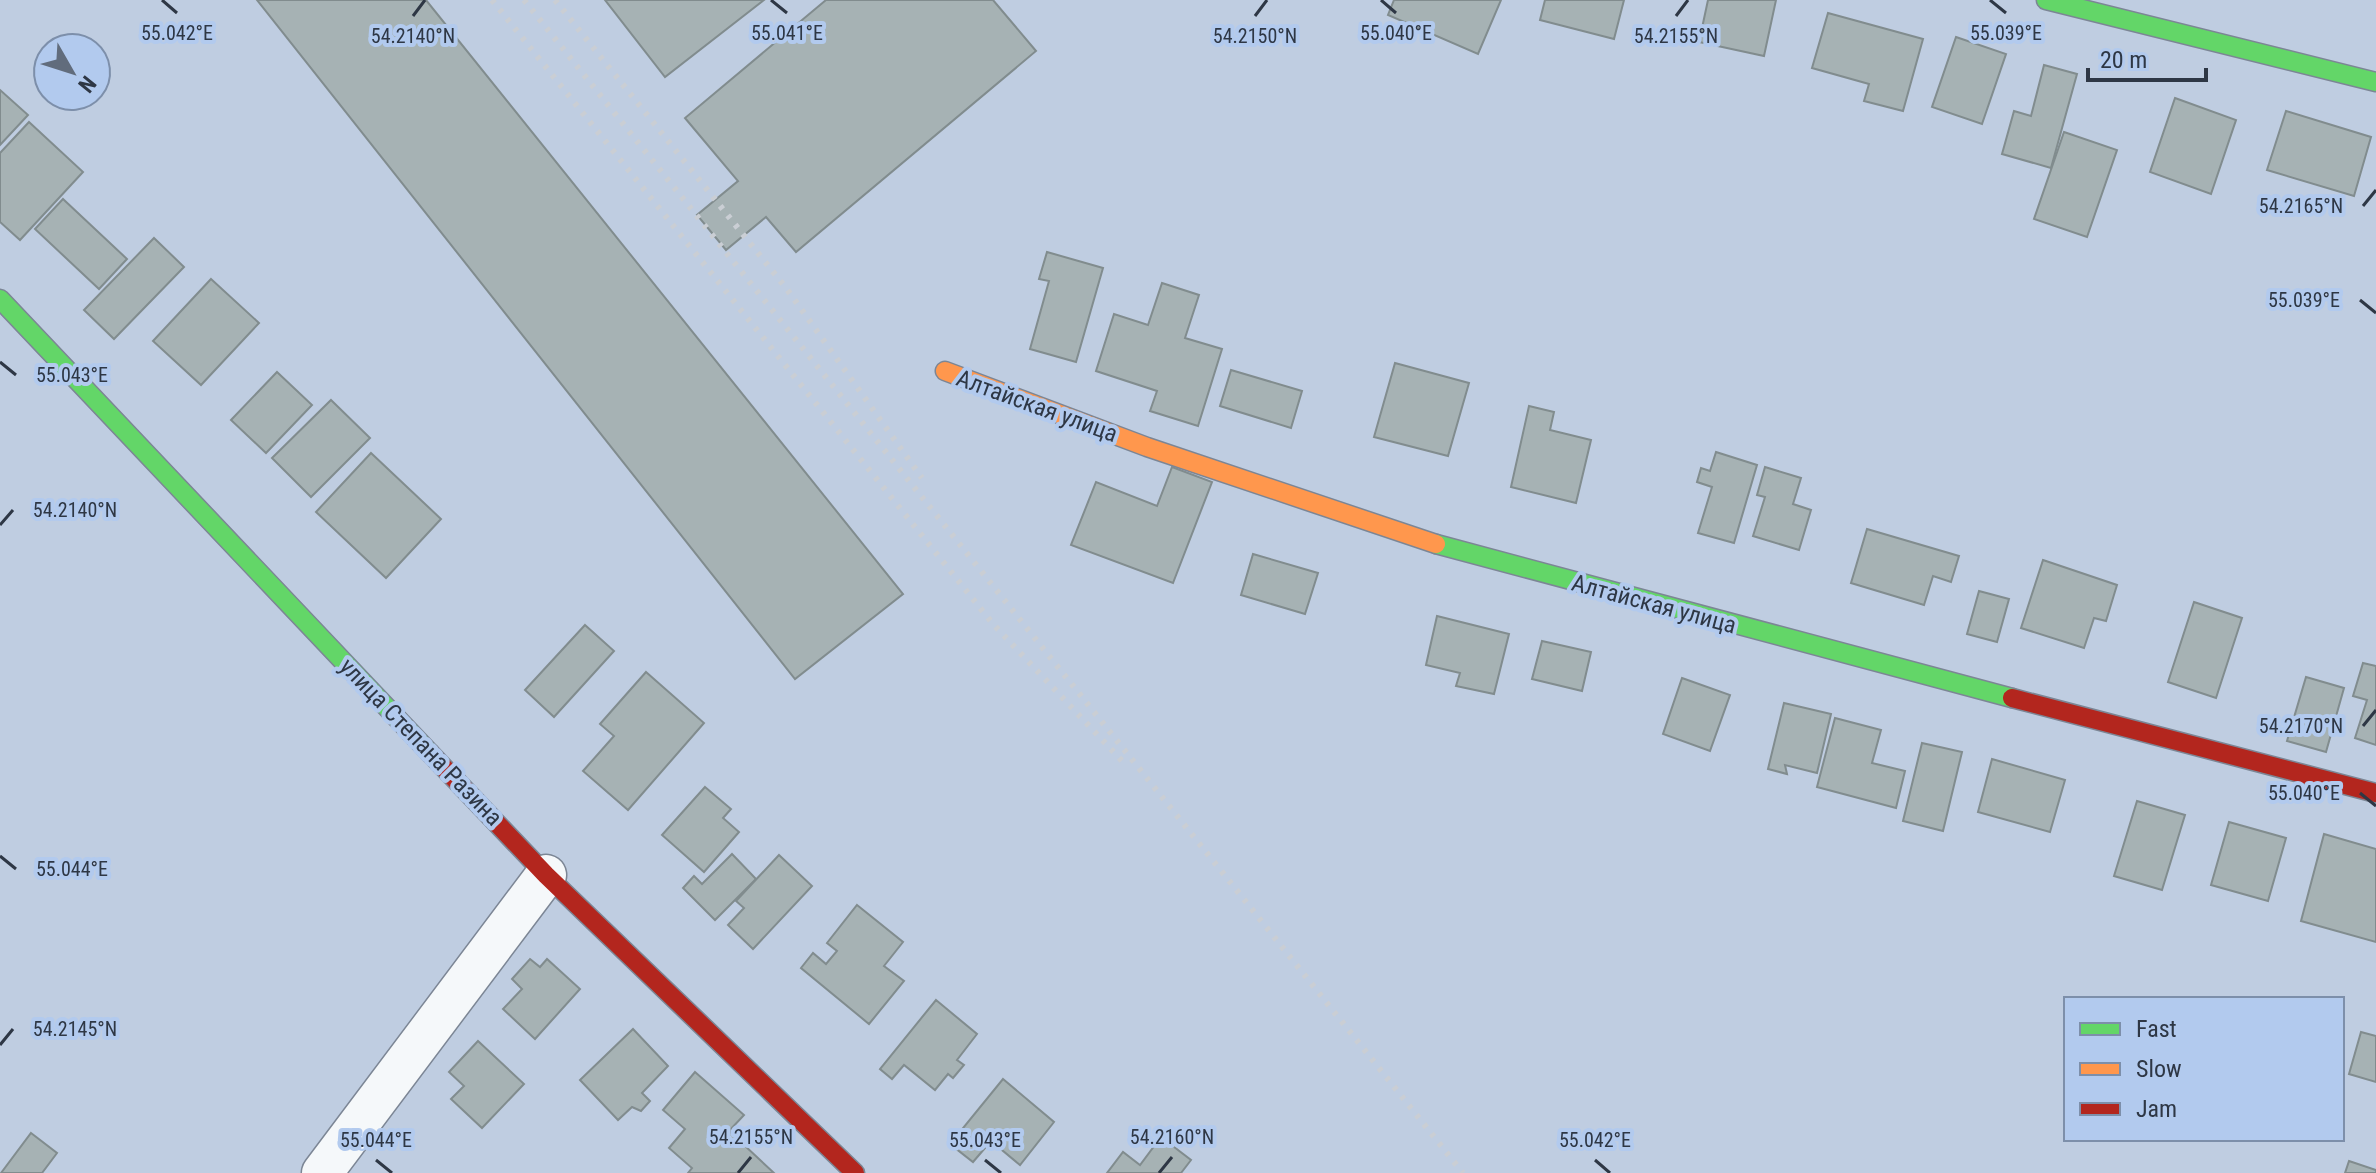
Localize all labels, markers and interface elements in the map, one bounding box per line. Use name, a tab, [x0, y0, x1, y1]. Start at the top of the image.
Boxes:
text: 55.042°E	[141, 21, 213, 45]
text: 55.041°E	[751, 21, 823, 45]
text: 55.040°E	[1360, 21, 1432, 45]
text: 55.039°E	[1970, 21, 2042, 45]
text: 54.2140°N	[371, 24, 455, 48]
text: 54.2150°N	[1213, 24, 1297, 48]
text: 54.2155°N	[1634, 24, 1718, 48]
north arrow	[32, 32, 112, 112]
scale bar	[2088, 32, 2206, 82]
text: 20 m	[2100, 46, 2147, 74]
text: N	[73, 71, 101, 97]
text: 54.2165°N	[2259, 194, 2343, 218]
text: 55.039°E	[2268, 288, 2340, 312]
text: 55.043°E	[36, 363, 108, 387]
street label: Алтайская улица	[953, 364, 1121, 448]
text: 54.2140°N	[33, 498, 117, 522]
street label: Алтайская улица	[1569, 569, 1739, 639]
street label: улица Степана Разина	[334, 652, 508, 832]
text: 54.2170°N	[2259, 714, 2343, 738]
text: 55.040°E	[2268, 781, 2340, 805]
text: 55.044°E	[36, 857, 108, 881]
legend	[2064, 997, 2344, 1141]
text: Fast	[2136, 1015, 2177, 1043]
text: 54.2145°N	[33, 1017, 117, 1041]
text: Slow	[2136, 1055, 2182, 1083]
text: Jam	[2136, 1095, 2177, 1123]
text: 54.2155°N	[709, 1125, 793, 1149]
text: 54.2160°N	[1130, 1125, 1214, 1149]
text: 55.044°E	[340, 1128, 412, 1152]
text: 55.043°E	[949, 1128, 1021, 1152]
text: 55.042°E	[1559, 1128, 1631, 1152]

